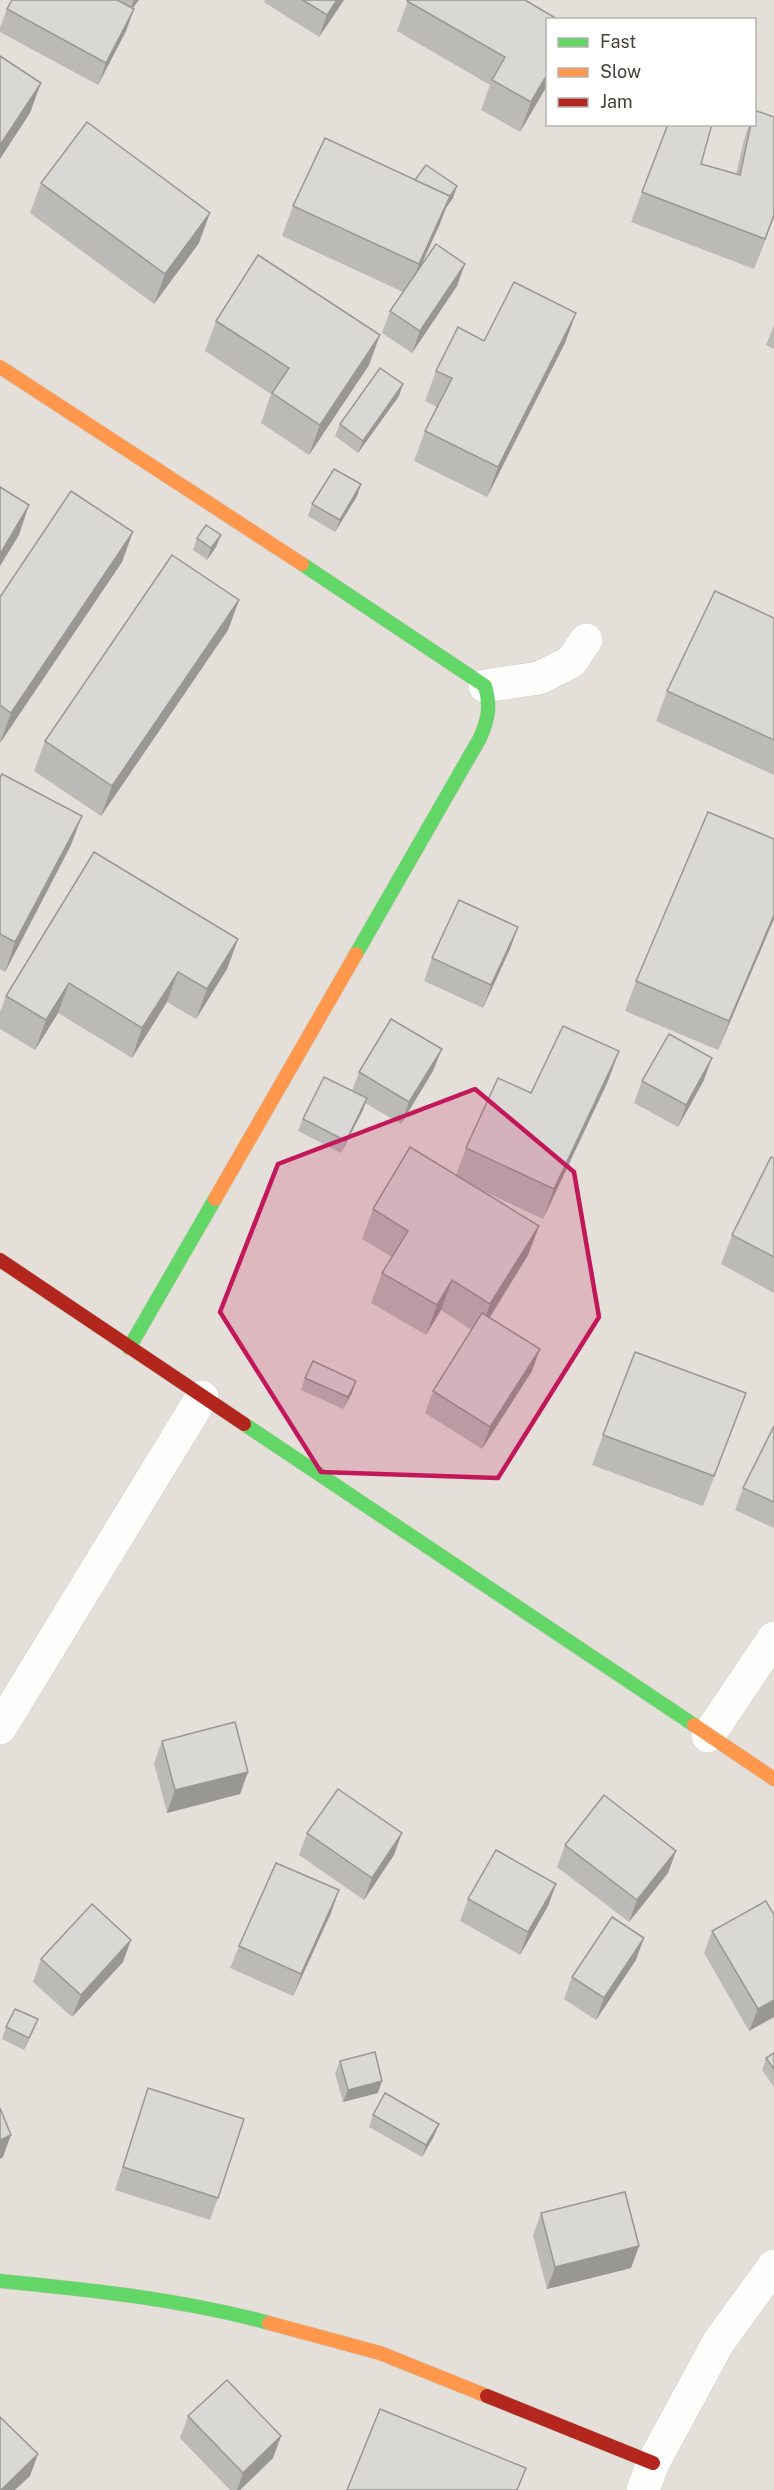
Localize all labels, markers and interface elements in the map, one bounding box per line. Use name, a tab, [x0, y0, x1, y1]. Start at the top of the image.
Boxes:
legend	[546, 18, 756, 126]
text: Fast	[600, 31, 636, 52]
text: Slow	[600, 61, 641, 82]
text: Jam	[600, 91, 633, 112]

